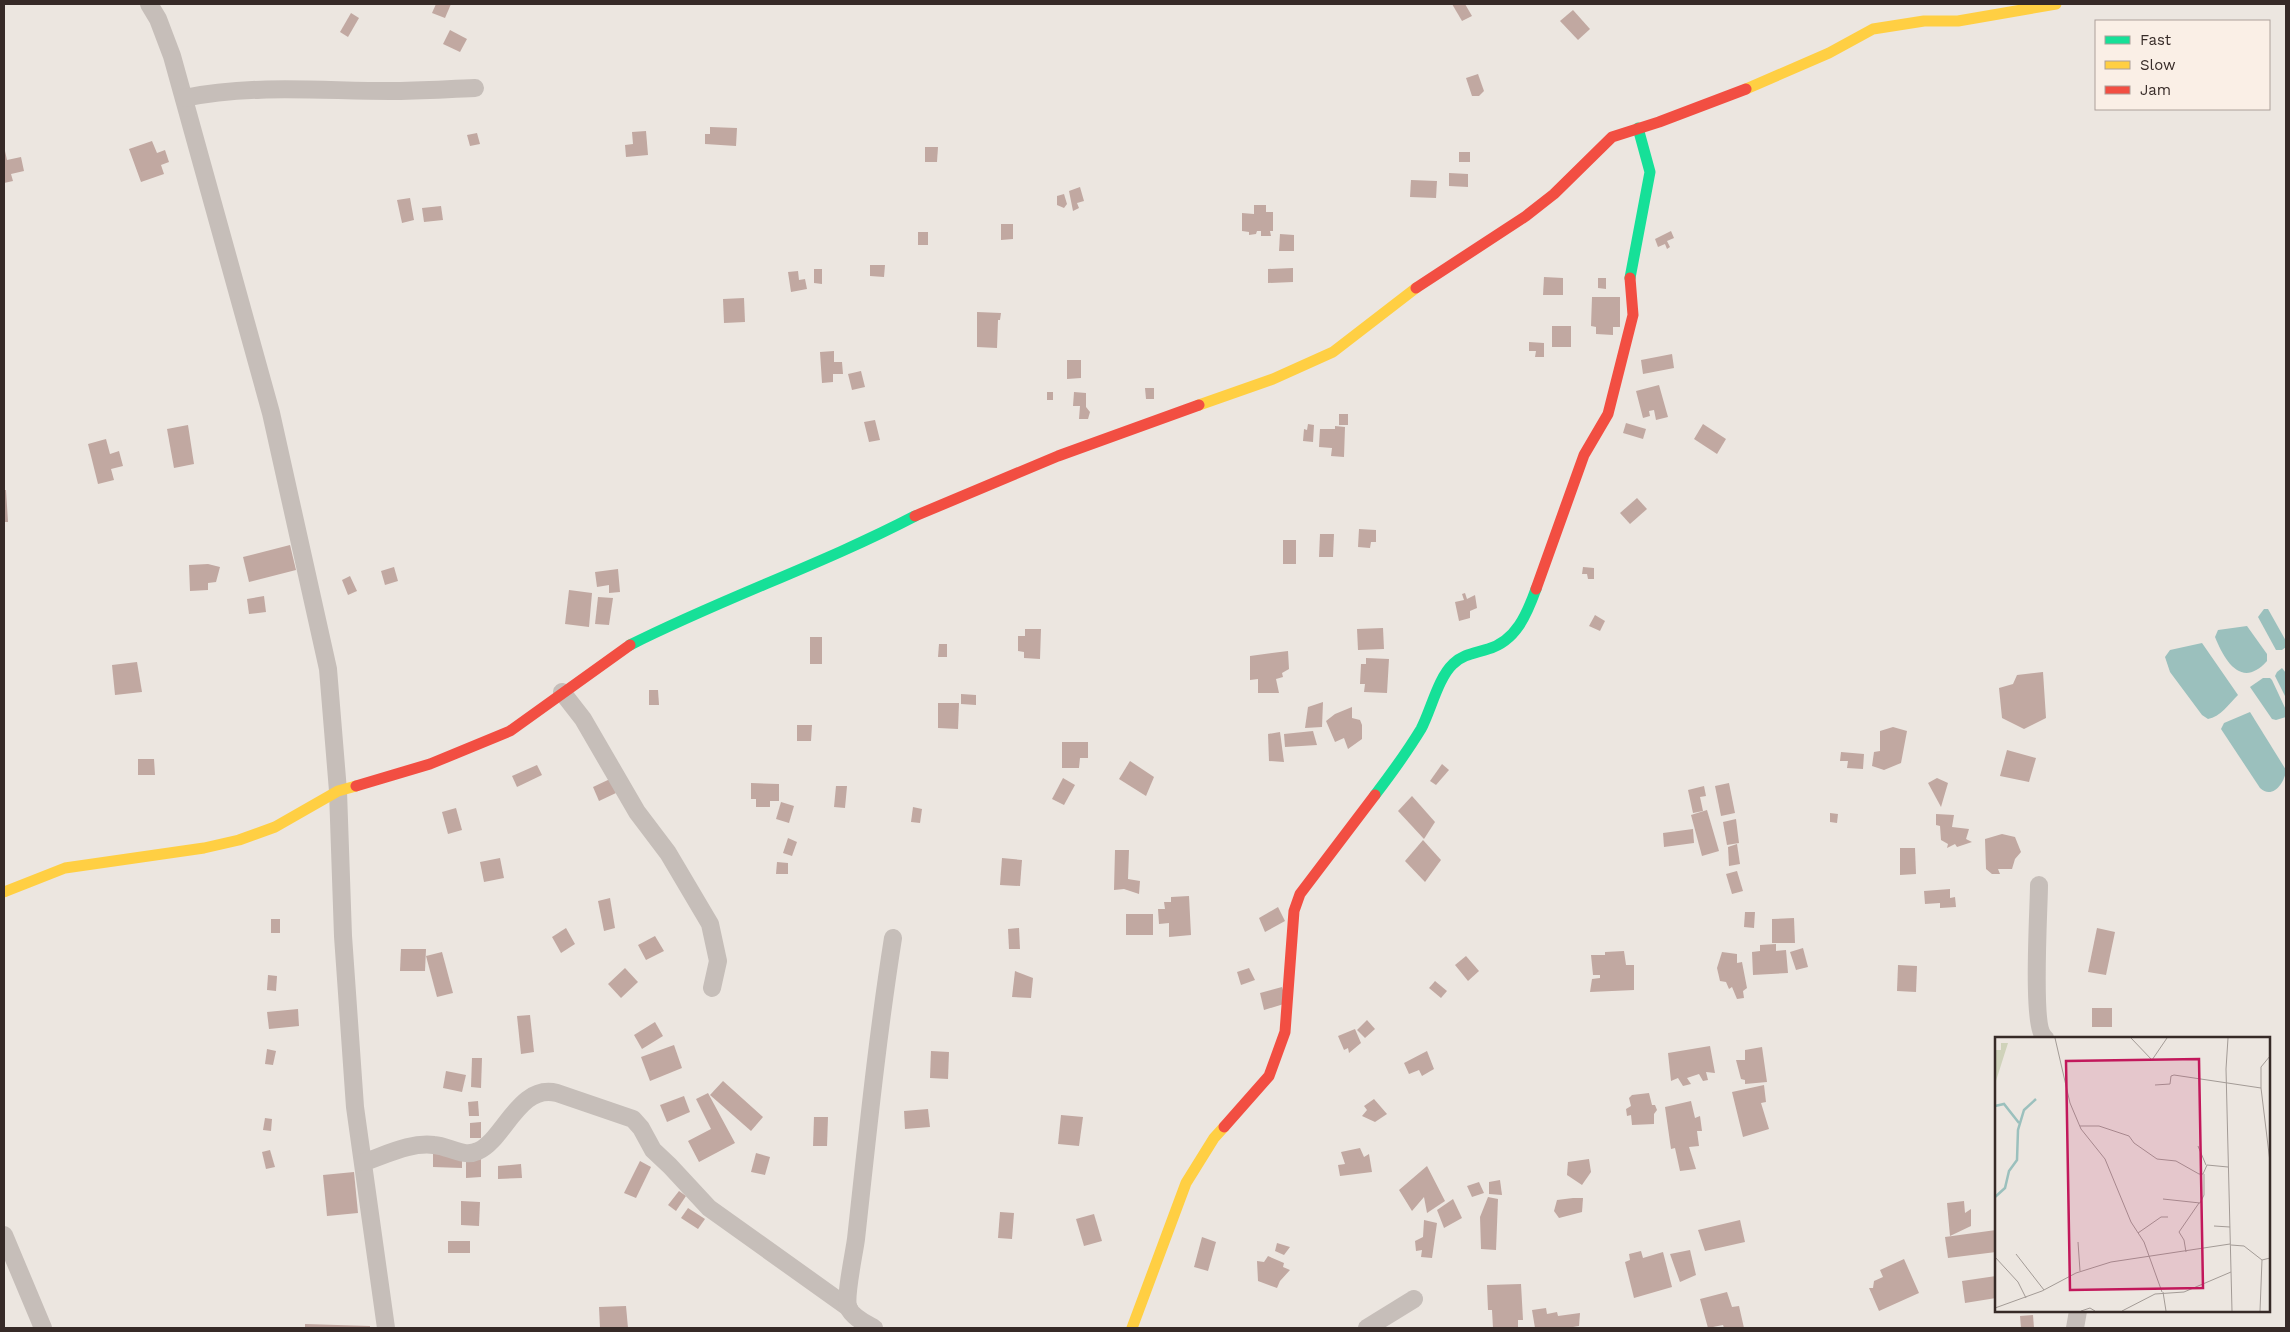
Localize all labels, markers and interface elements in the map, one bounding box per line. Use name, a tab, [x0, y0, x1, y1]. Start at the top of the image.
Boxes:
legend	[2095, 20, 2270, 110]
text: Fast	[2140, 31, 2172, 49]
text: Slow	[2140, 56, 2176, 74]
text: Jam	[2140, 81, 2171, 99]
inset map	[1995, 1037, 2270, 1312]

